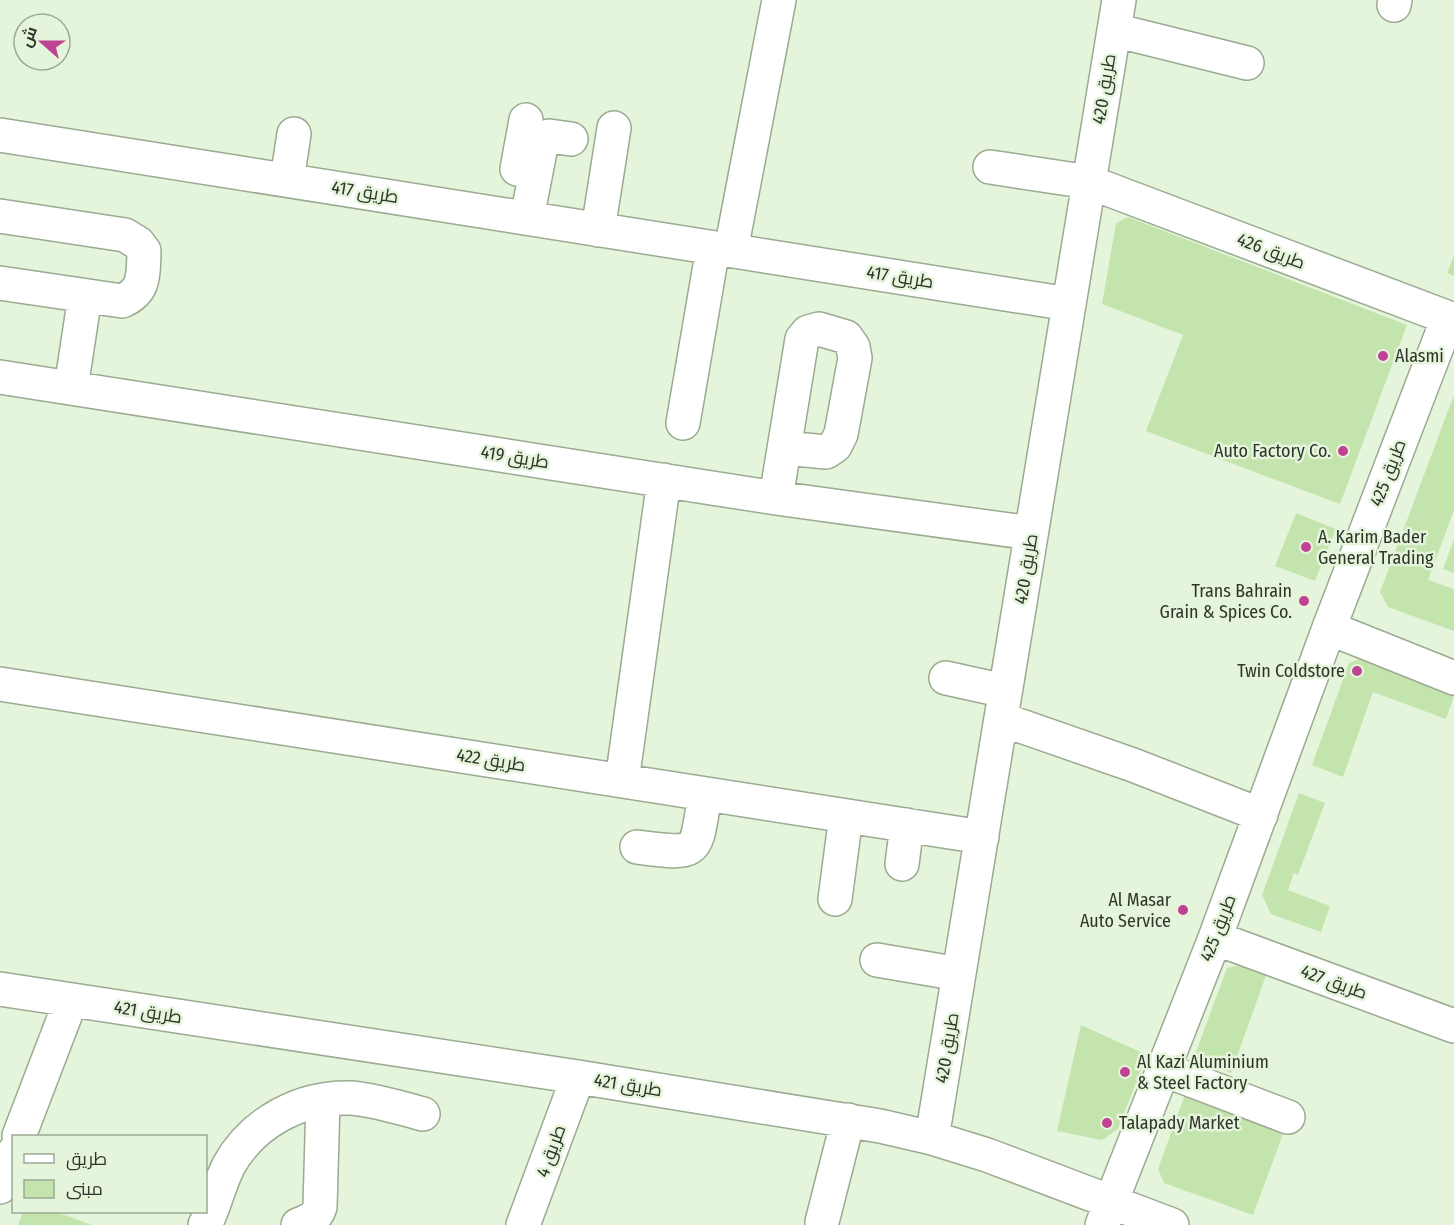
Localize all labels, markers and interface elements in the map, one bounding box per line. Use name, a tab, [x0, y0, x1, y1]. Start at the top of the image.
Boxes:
north arrow	[12, 12, 72, 72]
text: ش	[16, 24, 41, 50]
street label: طريق 420	[1088, 52, 1121, 126]
street label: طريق 417	[330, 176, 400, 209]
street label: طريق 426	[1234, 228, 1308, 275]
street label: طريق 417	[865, 261, 935, 294]
place label: Alasmi	[1395, 345, 1444, 367]
marker: Alasmi	[1376, 349, 1390, 363]
street label: طريق 425	[1365, 436, 1412, 510]
place label: Auto Factory Co.	[1214, 440, 1331, 462]
street label: طريق 419	[479, 441, 551, 474]
marker: Auto Factory Co.	[1336, 444, 1350, 458]
place label: A. Karim Bader General Trading	[1318, 526, 1434, 569]
street label: طريق 420	[1010, 532, 1043, 606]
marker: A. Karim Bader General Trading	[1299, 540, 1313, 554]
place label: Trans Bahrain Grain & Spices Co.	[1160, 580, 1292, 623]
marker: Trans Bahrain Grain & Spices Co.	[1297, 594, 1311, 608]
place label: Twin Coldstore	[1237, 660, 1345, 682]
marker: Twin Coldstore	[1350, 664, 1364, 678]
street label: طريق 422	[455, 744, 527, 777]
place label: Al Masar Auto Service	[1080, 889, 1172, 932]
street label: طريق 425	[1195, 891, 1242, 965]
marker: Al Masar Auto Service	[1176, 903, 1190, 917]
street label: طريق 427	[1297, 960, 1370, 1005]
street label: طريق 421	[112, 996, 184, 1029]
street label: طريق 420	[931, 1011, 964, 1085]
place label: Al Kazi Aluminium & Steel Factory	[1137, 1051, 1269, 1094]
marker: Al Kazi Aluminium & Steel Factory	[1118, 1065, 1132, 1079]
street label: طريق 421	[592, 1069, 664, 1102]
place label: Talapady Market	[1119, 1112, 1240, 1134]
marker: Talapady Market	[1100, 1116, 1114, 1130]
street label: طريق 4	[531, 1122, 572, 1181]
legend	[12, 1135, 207, 1213]
text: طريق	[66, 1148, 107, 1171]
text: مبنى	[66, 1178, 103, 1200]

